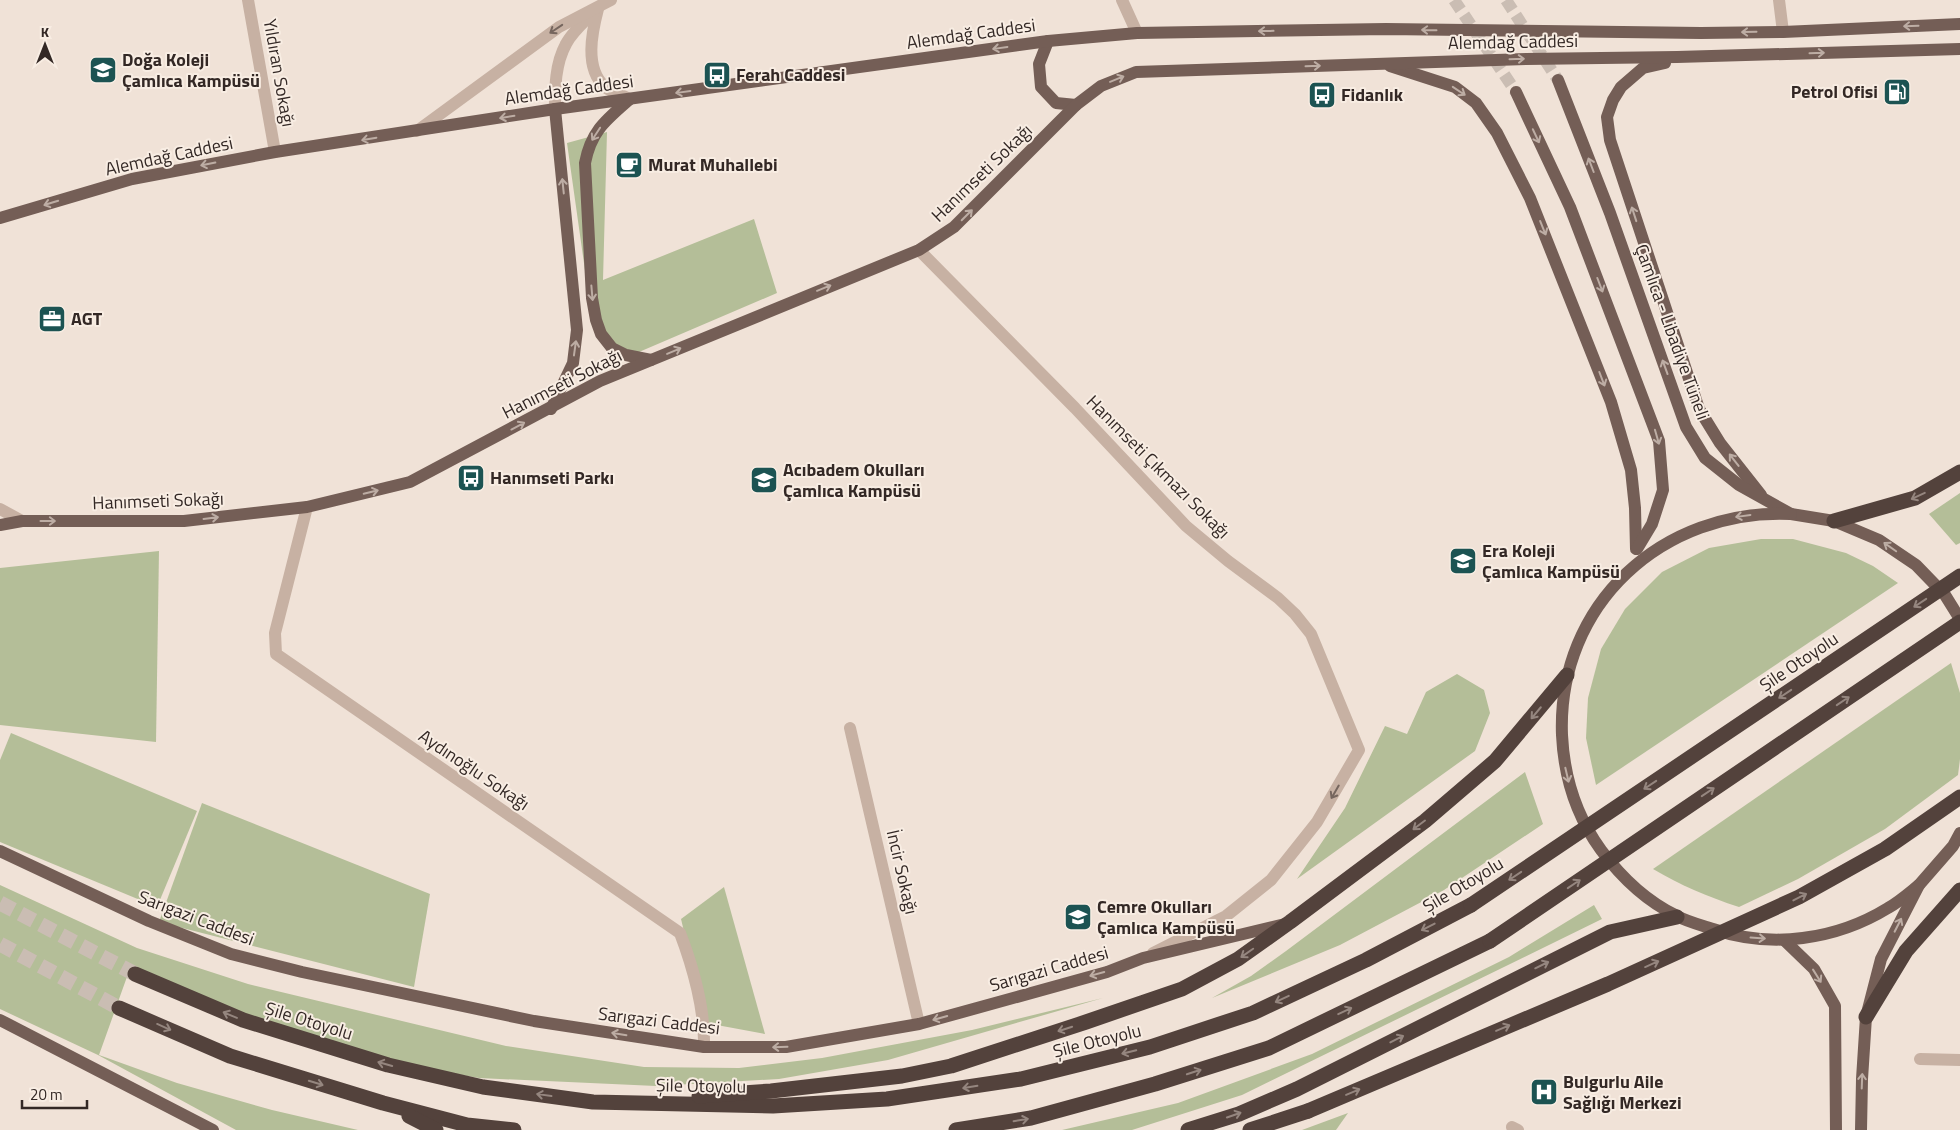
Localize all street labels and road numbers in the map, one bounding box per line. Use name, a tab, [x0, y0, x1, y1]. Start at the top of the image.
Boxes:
street label: Alemdağ Caddesi	[905, 11, 1037, 56]
street label: Yıldıran Sokağı	[257, 17, 302, 129]
street label: Alemdağ Caddesi	[1448, 27, 1578, 56]
street label: Alemdağ Caddesi	[503, 67, 635, 112]
street label: Hanımseti Sokağı	[925, 117, 1038, 228]
street label: Alemdağ Caddesi	[102, 129, 235, 182]
street label: Çamlıca - Libadiye Tüneli	[1628, 240, 1717, 423]
street label: Hanımseti Sokağı	[497, 342, 626, 425]
street label: Hanımseti Çıkmazı Sokağı	[1080, 389, 1236, 545]
street label: Hanımseti Sokağı	[92, 485, 224, 516]
street label: Şile Otoyolu	[1754, 625, 1844, 698]
street label: Aydınoğlu Sokağı	[413, 722, 535, 817]
street label: İncir Sokağı	[880, 827, 925, 917]
street label: Şile Otoyolu	[1417, 850, 1508, 919]
street label: Sarıgazi Caddesi	[134, 883, 258, 952]
street label: Sarıgazi Caddesi	[986, 939, 1111, 998]
street label: Şile Otoyolu	[262, 994, 356, 1047]
street label: Sarıgazi Caddesi	[597, 1000, 722, 1041]
street label: Şile Otoyolu	[1050, 1017, 1144, 1065]
street label: Şile Otoyolu	[656, 1071, 746, 1100]

